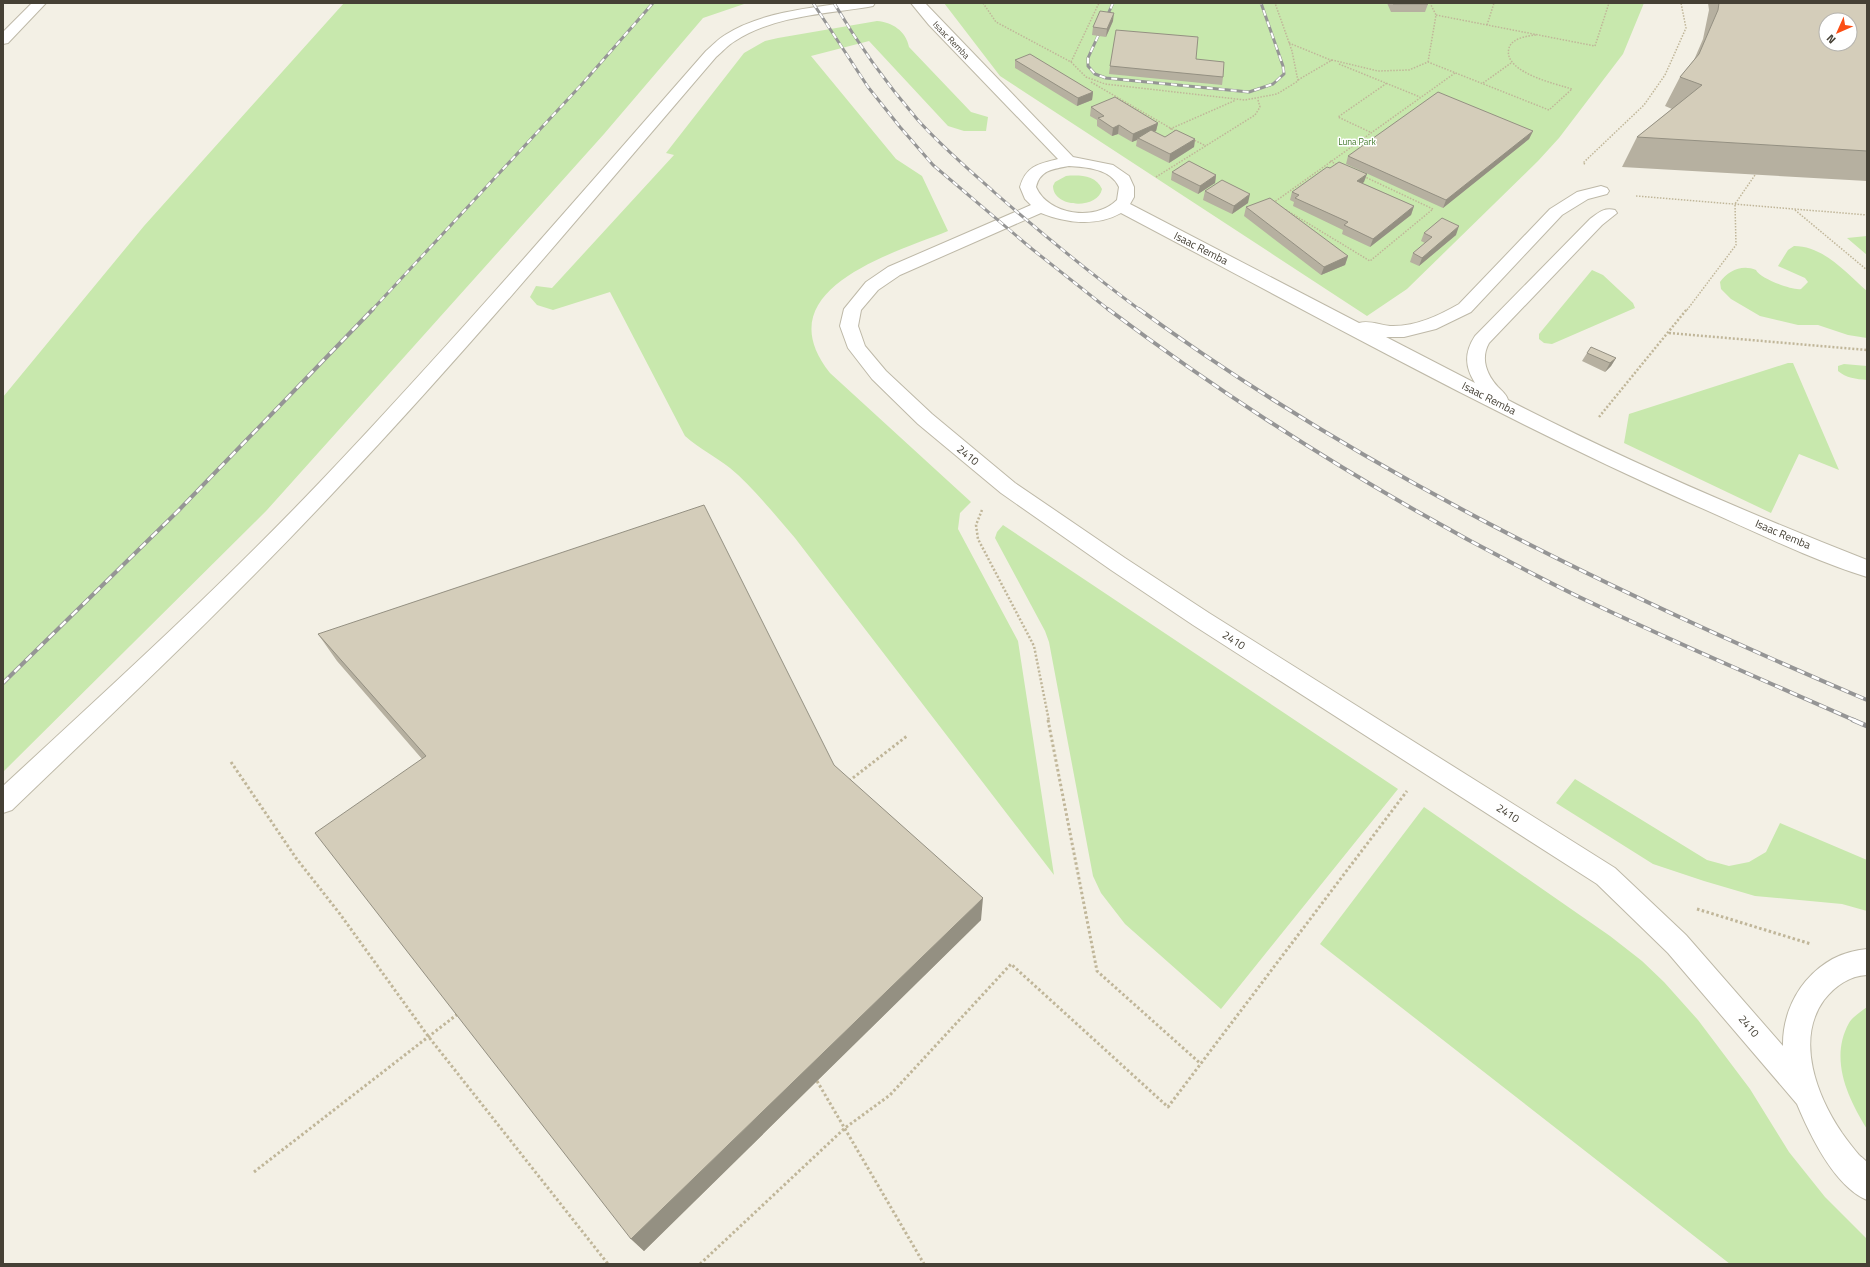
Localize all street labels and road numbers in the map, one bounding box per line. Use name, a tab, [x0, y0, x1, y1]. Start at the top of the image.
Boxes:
street label: Isaac Remba	[930, 18, 973, 62]
street label: Isaac Remba	[1171, 228, 1231, 269]
street label: Isaac Remba	[1459, 378, 1519, 419]
street label: 2410	[953, 441, 983, 469]
street label: Isaac Remba	[1753, 515, 1814, 553]
street label: 2410	[1219, 627, 1249, 653]
street label: 2410	[1493, 800, 1523, 826]
street label: 2410	[1735, 1011, 1763, 1041]

